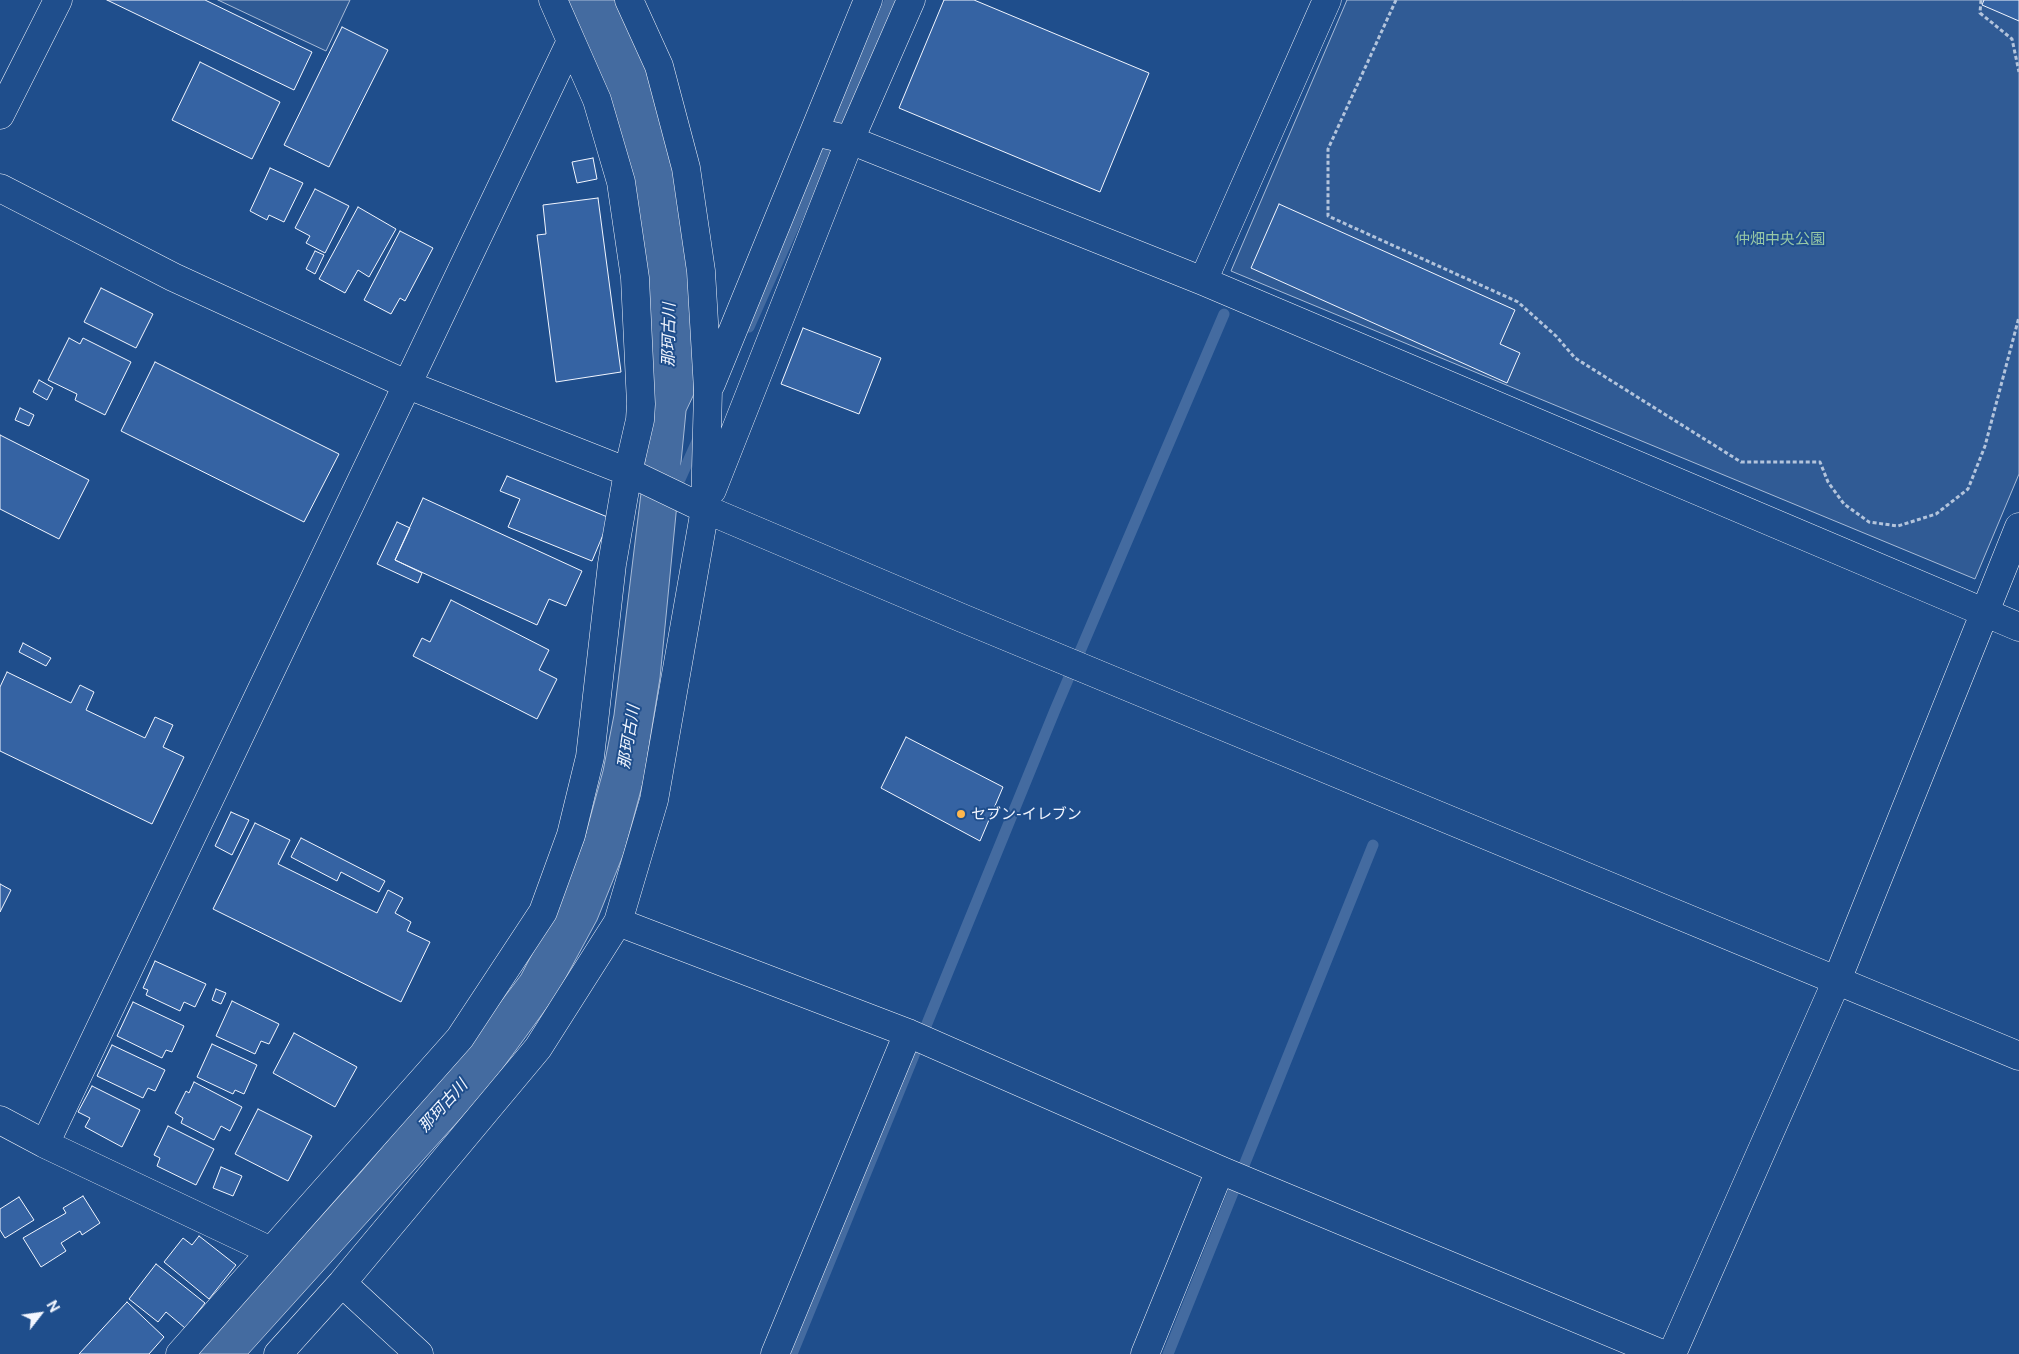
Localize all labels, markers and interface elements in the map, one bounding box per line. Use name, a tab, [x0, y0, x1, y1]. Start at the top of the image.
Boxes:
park label: 仲畑中央公園	[1735, 230, 1825, 248]
water label: 那珂古川	[659, 303, 679, 367]
water label: 那珂古川	[615, 704, 643, 770]
place label: セブン-イレブン	[971, 805, 1082, 823]
marker: セブン-イレブン	[955, 808, 967, 820]
water label: 那珂古川	[414, 1076, 472, 1136]
north arrow	[15, 1289, 65, 1339]
text: N	[43, 1298, 63, 1315]

